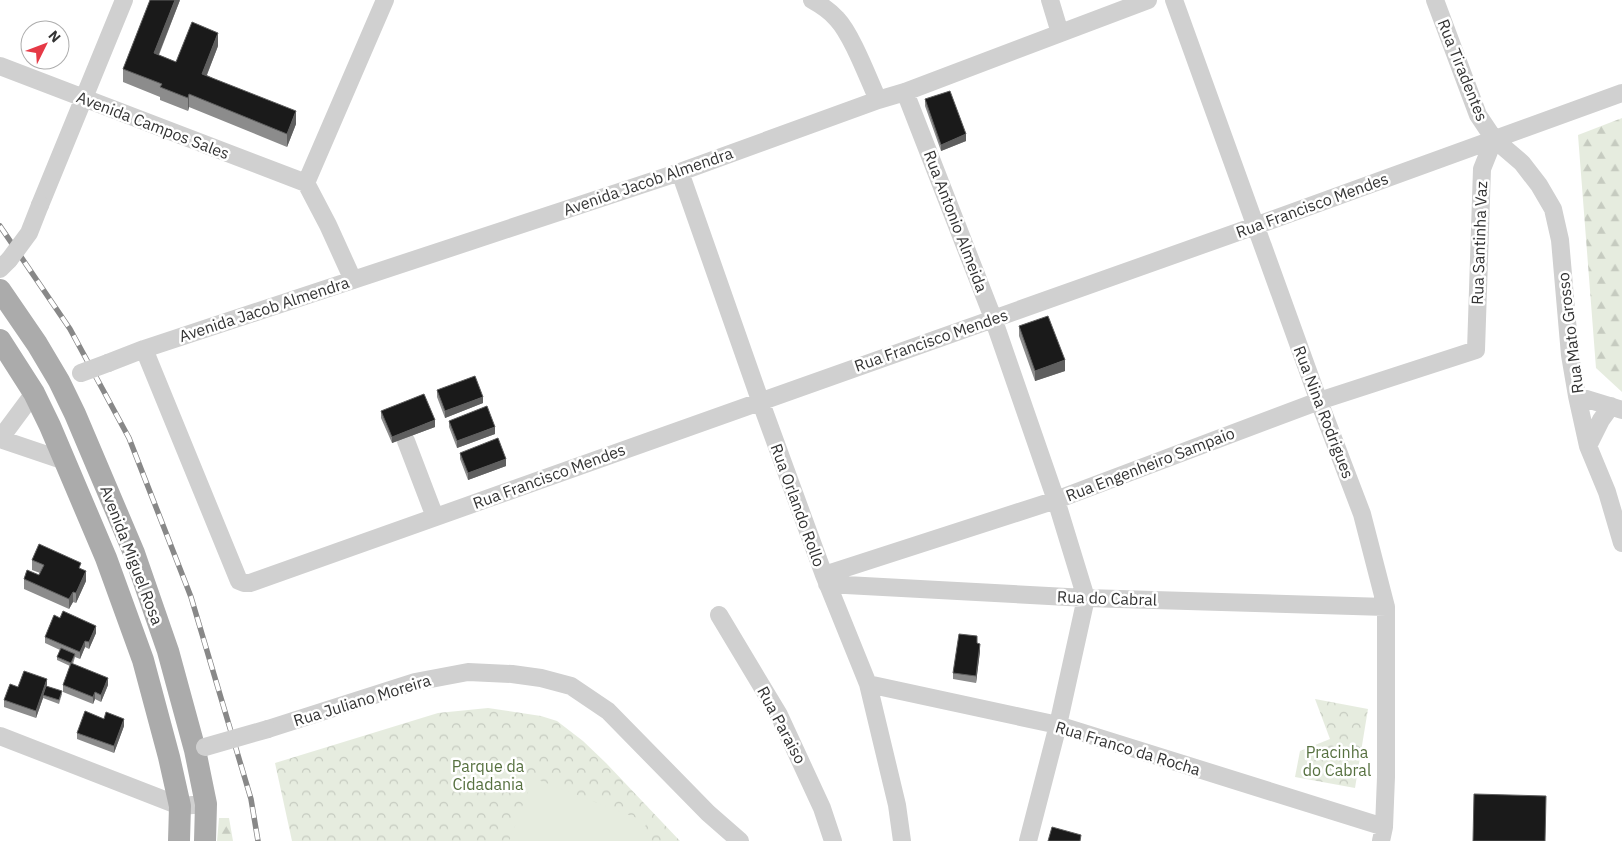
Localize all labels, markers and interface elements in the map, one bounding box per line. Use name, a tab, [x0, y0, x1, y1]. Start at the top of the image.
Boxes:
street label: Rua Tiradentes	[1433, 16, 1493, 124]
north arrow	[20, 20, 70, 70]
text: N	[45, 27, 65, 46]
street label: Avenida Campos Sales	[74, 87, 232, 163]
street label: Avenida Jacob Almendra	[561, 142, 736, 219]
street label: Rua Antonio Almeida	[920, 147, 992, 295]
street label: Rua Francisco Mendes	[1233, 168, 1391, 242]
street label: Rua Santinha Vaz	[1467, 181, 1491, 305]
street label: Rua Mato Grosso	[1553, 271, 1587, 395]
street label: Avenida Jacob Almendra	[176, 272, 352, 346]
street label: Rua Francisco Mendes	[852, 304, 1010, 376]
street label: Rua Nina Rodrigues	[1289, 343, 1359, 481]
street label: Rua Engenheiro Sampaio	[1063, 423, 1237, 505]
street label: Rua Francisco Mendes	[470, 439, 628, 513]
street label: Rua Orlando Rollo	[766, 441, 830, 569]
street label: Avenida Miguel Rosa	[96, 482, 168, 628]
street label: Rua do Cabral	[1057, 586, 1157, 610]
street label: Rua Juliano Moreira	[291, 669, 433, 730]
street label: Rua Paraiso	[753, 683, 811, 767]
street label: Rua Franco da Rocha	[1053, 716, 1203, 780]
park label: Pracinha do Cabral	[1303, 742, 1371, 780]
park label: Parque da Cidadania	[452, 756, 525, 794]

